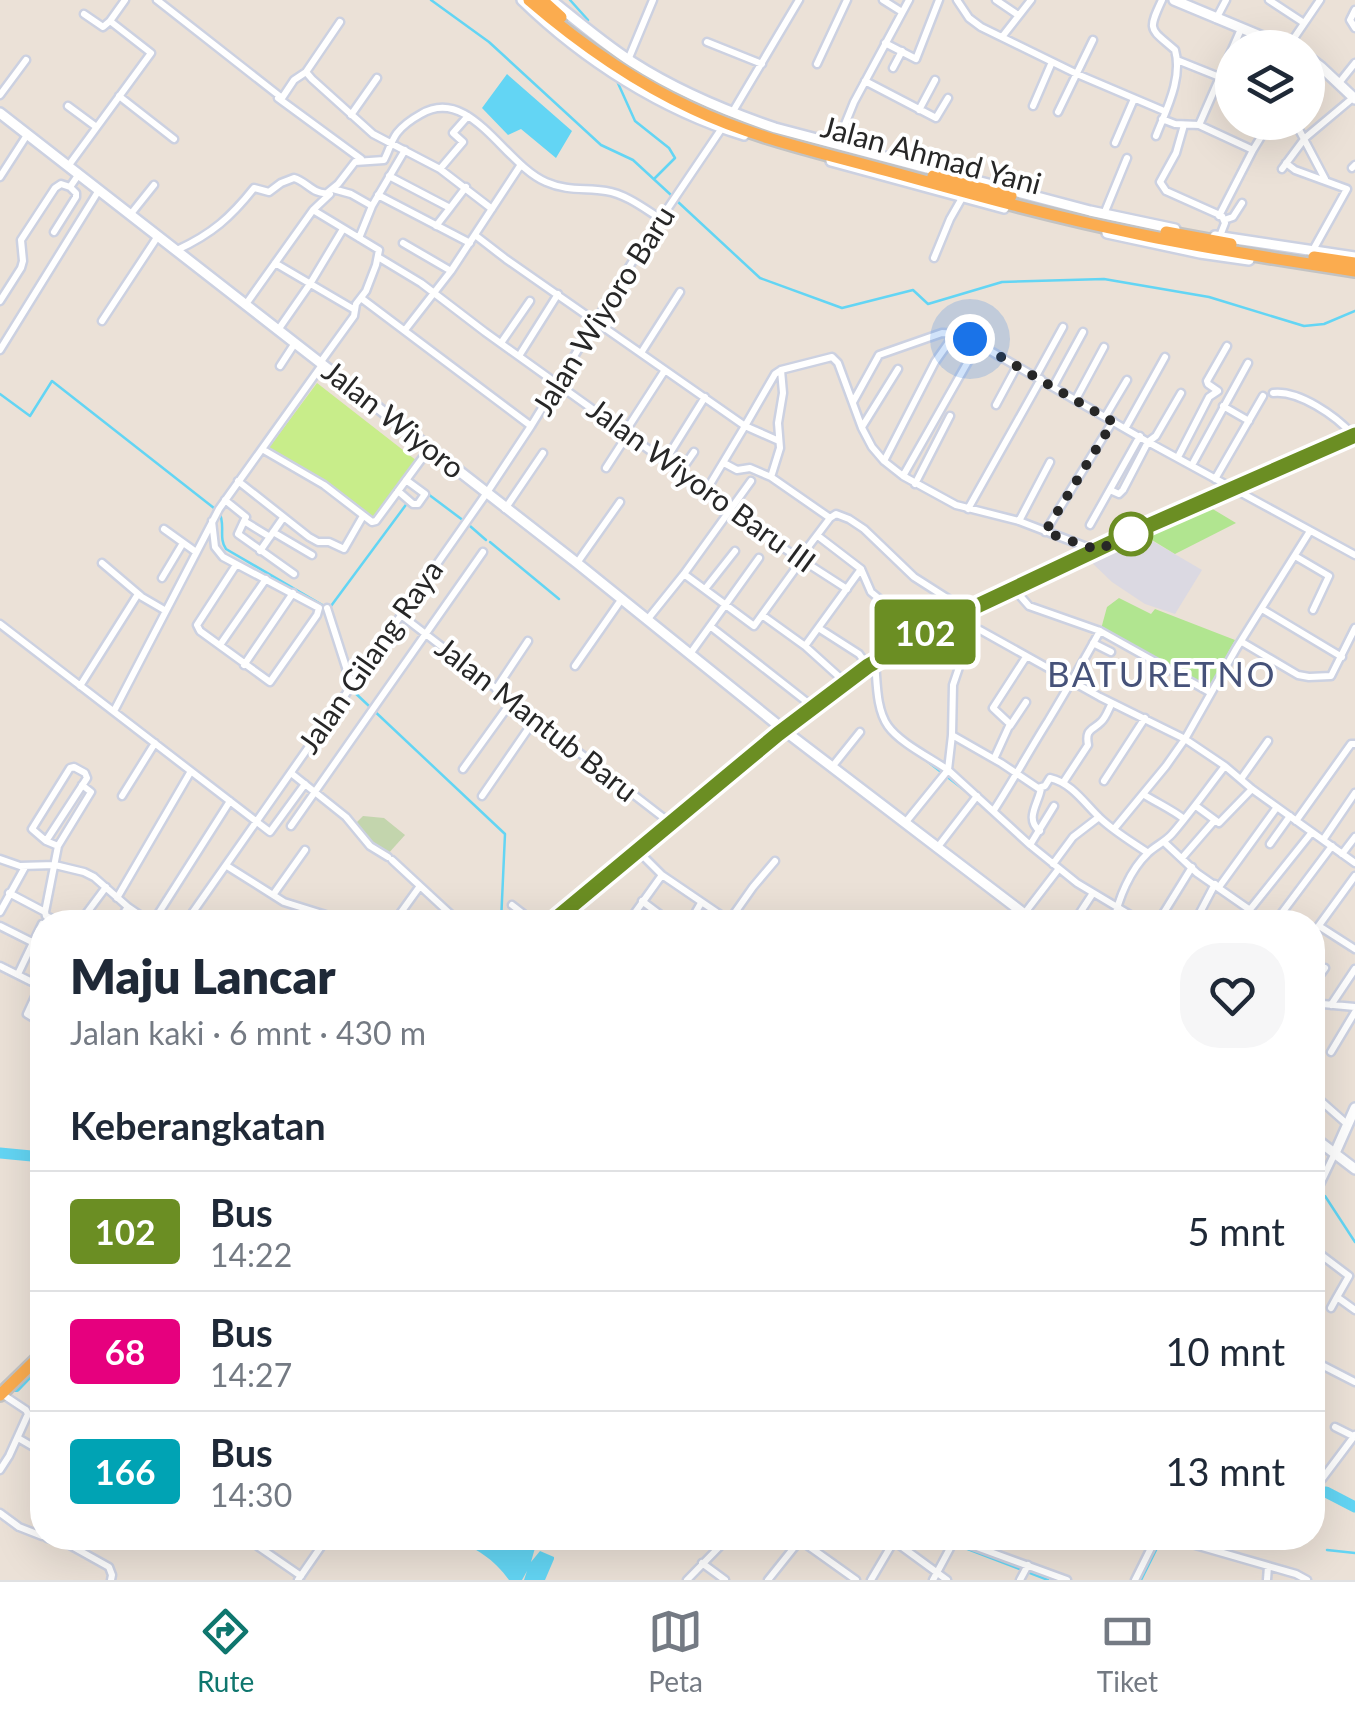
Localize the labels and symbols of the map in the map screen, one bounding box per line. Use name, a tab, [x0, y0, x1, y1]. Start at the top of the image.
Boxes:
street label: Jalan Ahmad Yani	[817, 107, 1046, 201]
street label: Jalan Wiyoro Baru	[523, 199, 681, 421]
your location	[945, 314, 995, 364]
street label: Jalan Wiyoro	[316, 352, 473, 485]
street label: Jalan Wiyoro Baru III	[581, 390, 823, 579]
unlabelled marker	[1110, 513, 1152, 555]
street label: Jalan Gilang Raya	[289, 552, 449, 759]
line badge: 102	[868, 600, 982, 664]
street label: Jalan Mantub Baru	[429, 629, 645, 808]
district label: BATURETNO	[1047, 652, 1277, 694]

